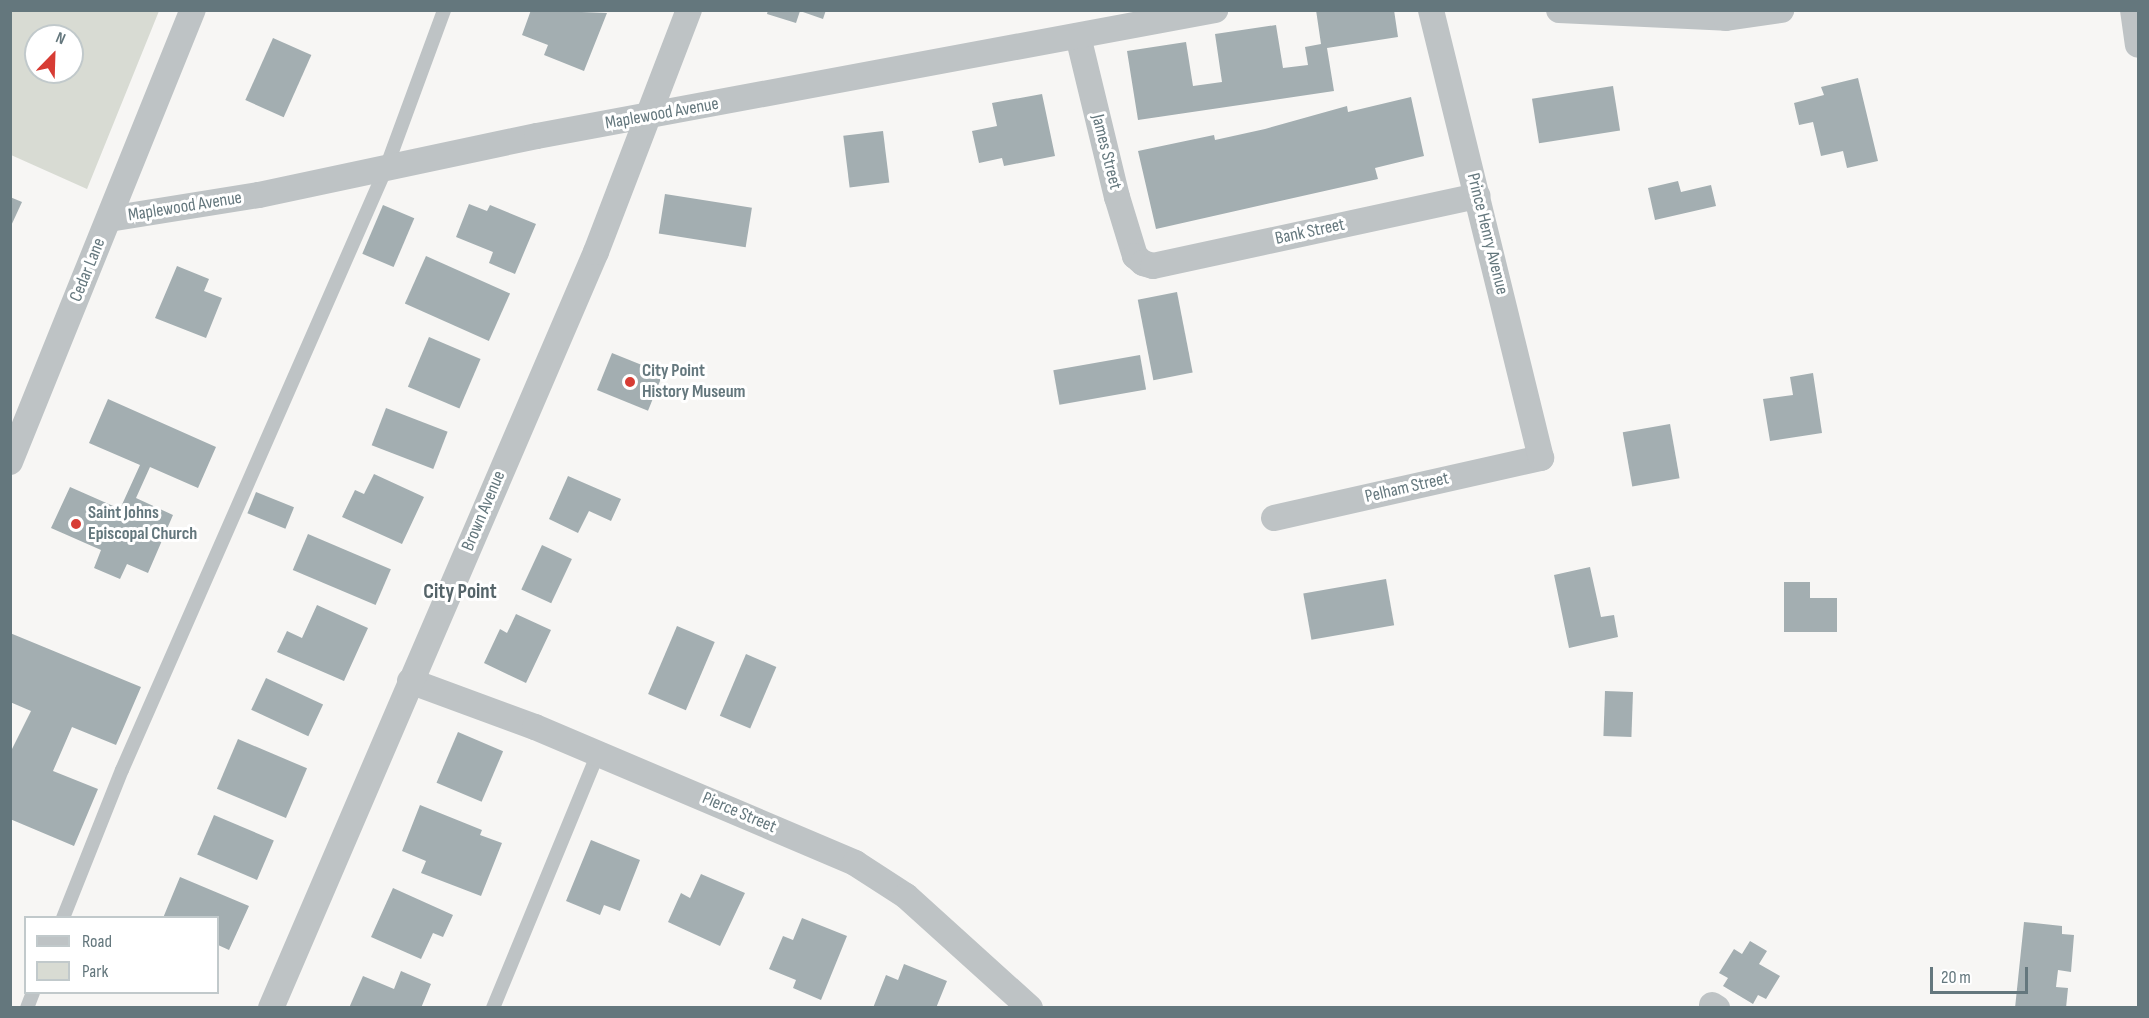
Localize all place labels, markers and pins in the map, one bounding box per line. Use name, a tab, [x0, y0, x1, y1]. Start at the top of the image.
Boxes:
place label: City Point History Museum	[642, 361, 746, 404]
marker: City Point History Museum	[623, 375, 637, 389]
place label: Saint Johns Episcopal Church	[88, 503, 197, 546]
marker: Saint Johns Episcopal Church	[69, 517, 83, 531]

